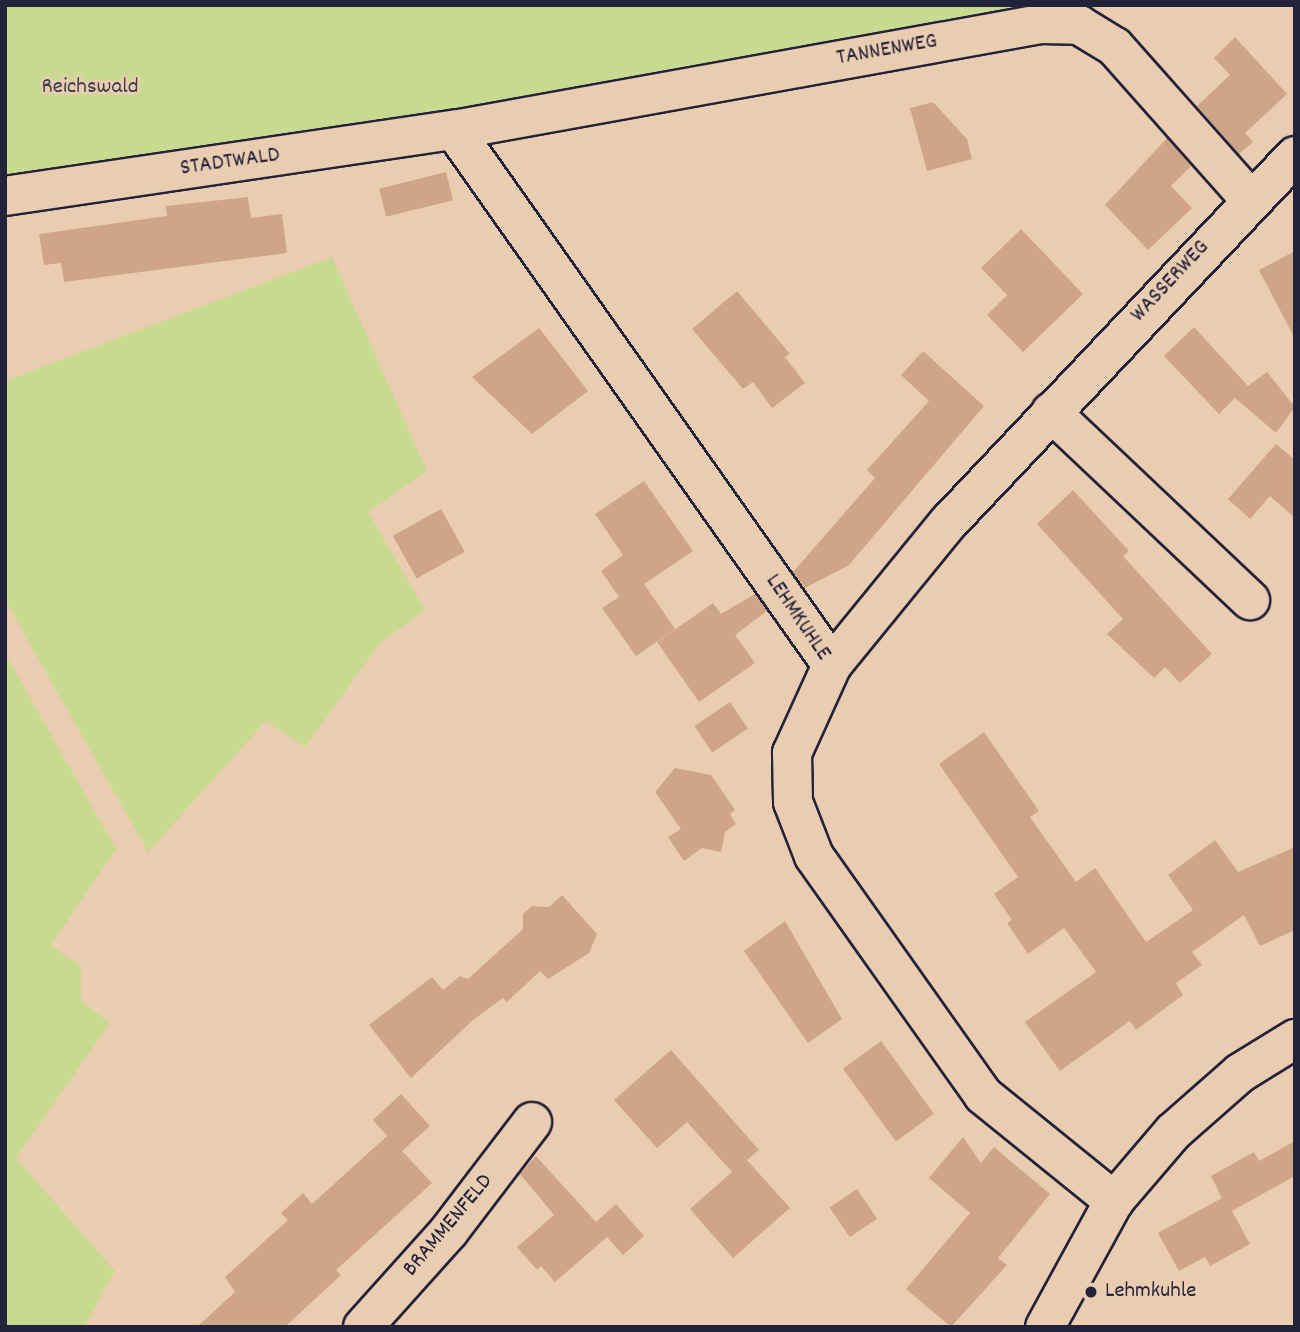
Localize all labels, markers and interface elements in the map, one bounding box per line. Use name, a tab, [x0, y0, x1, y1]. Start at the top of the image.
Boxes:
street label: TANNENWEG	[835, 29, 939, 73]
park label: Reichswald	[42, 74, 138, 102]
street label: STADTWALD	[179, 142, 281, 184]
street label: WASSERWEG	[1126, 235, 1216, 329]
street label: LEHMKUHLE	[758, 569, 836, 667]
street label: BRAMMENFELD	[398, 1169, 500, 1283]
place label: Lehmkuhle	[1105, 1278, 1196, 1306]
marker: Lehmkuhle	[1083, 1284, 1099, 1300]

